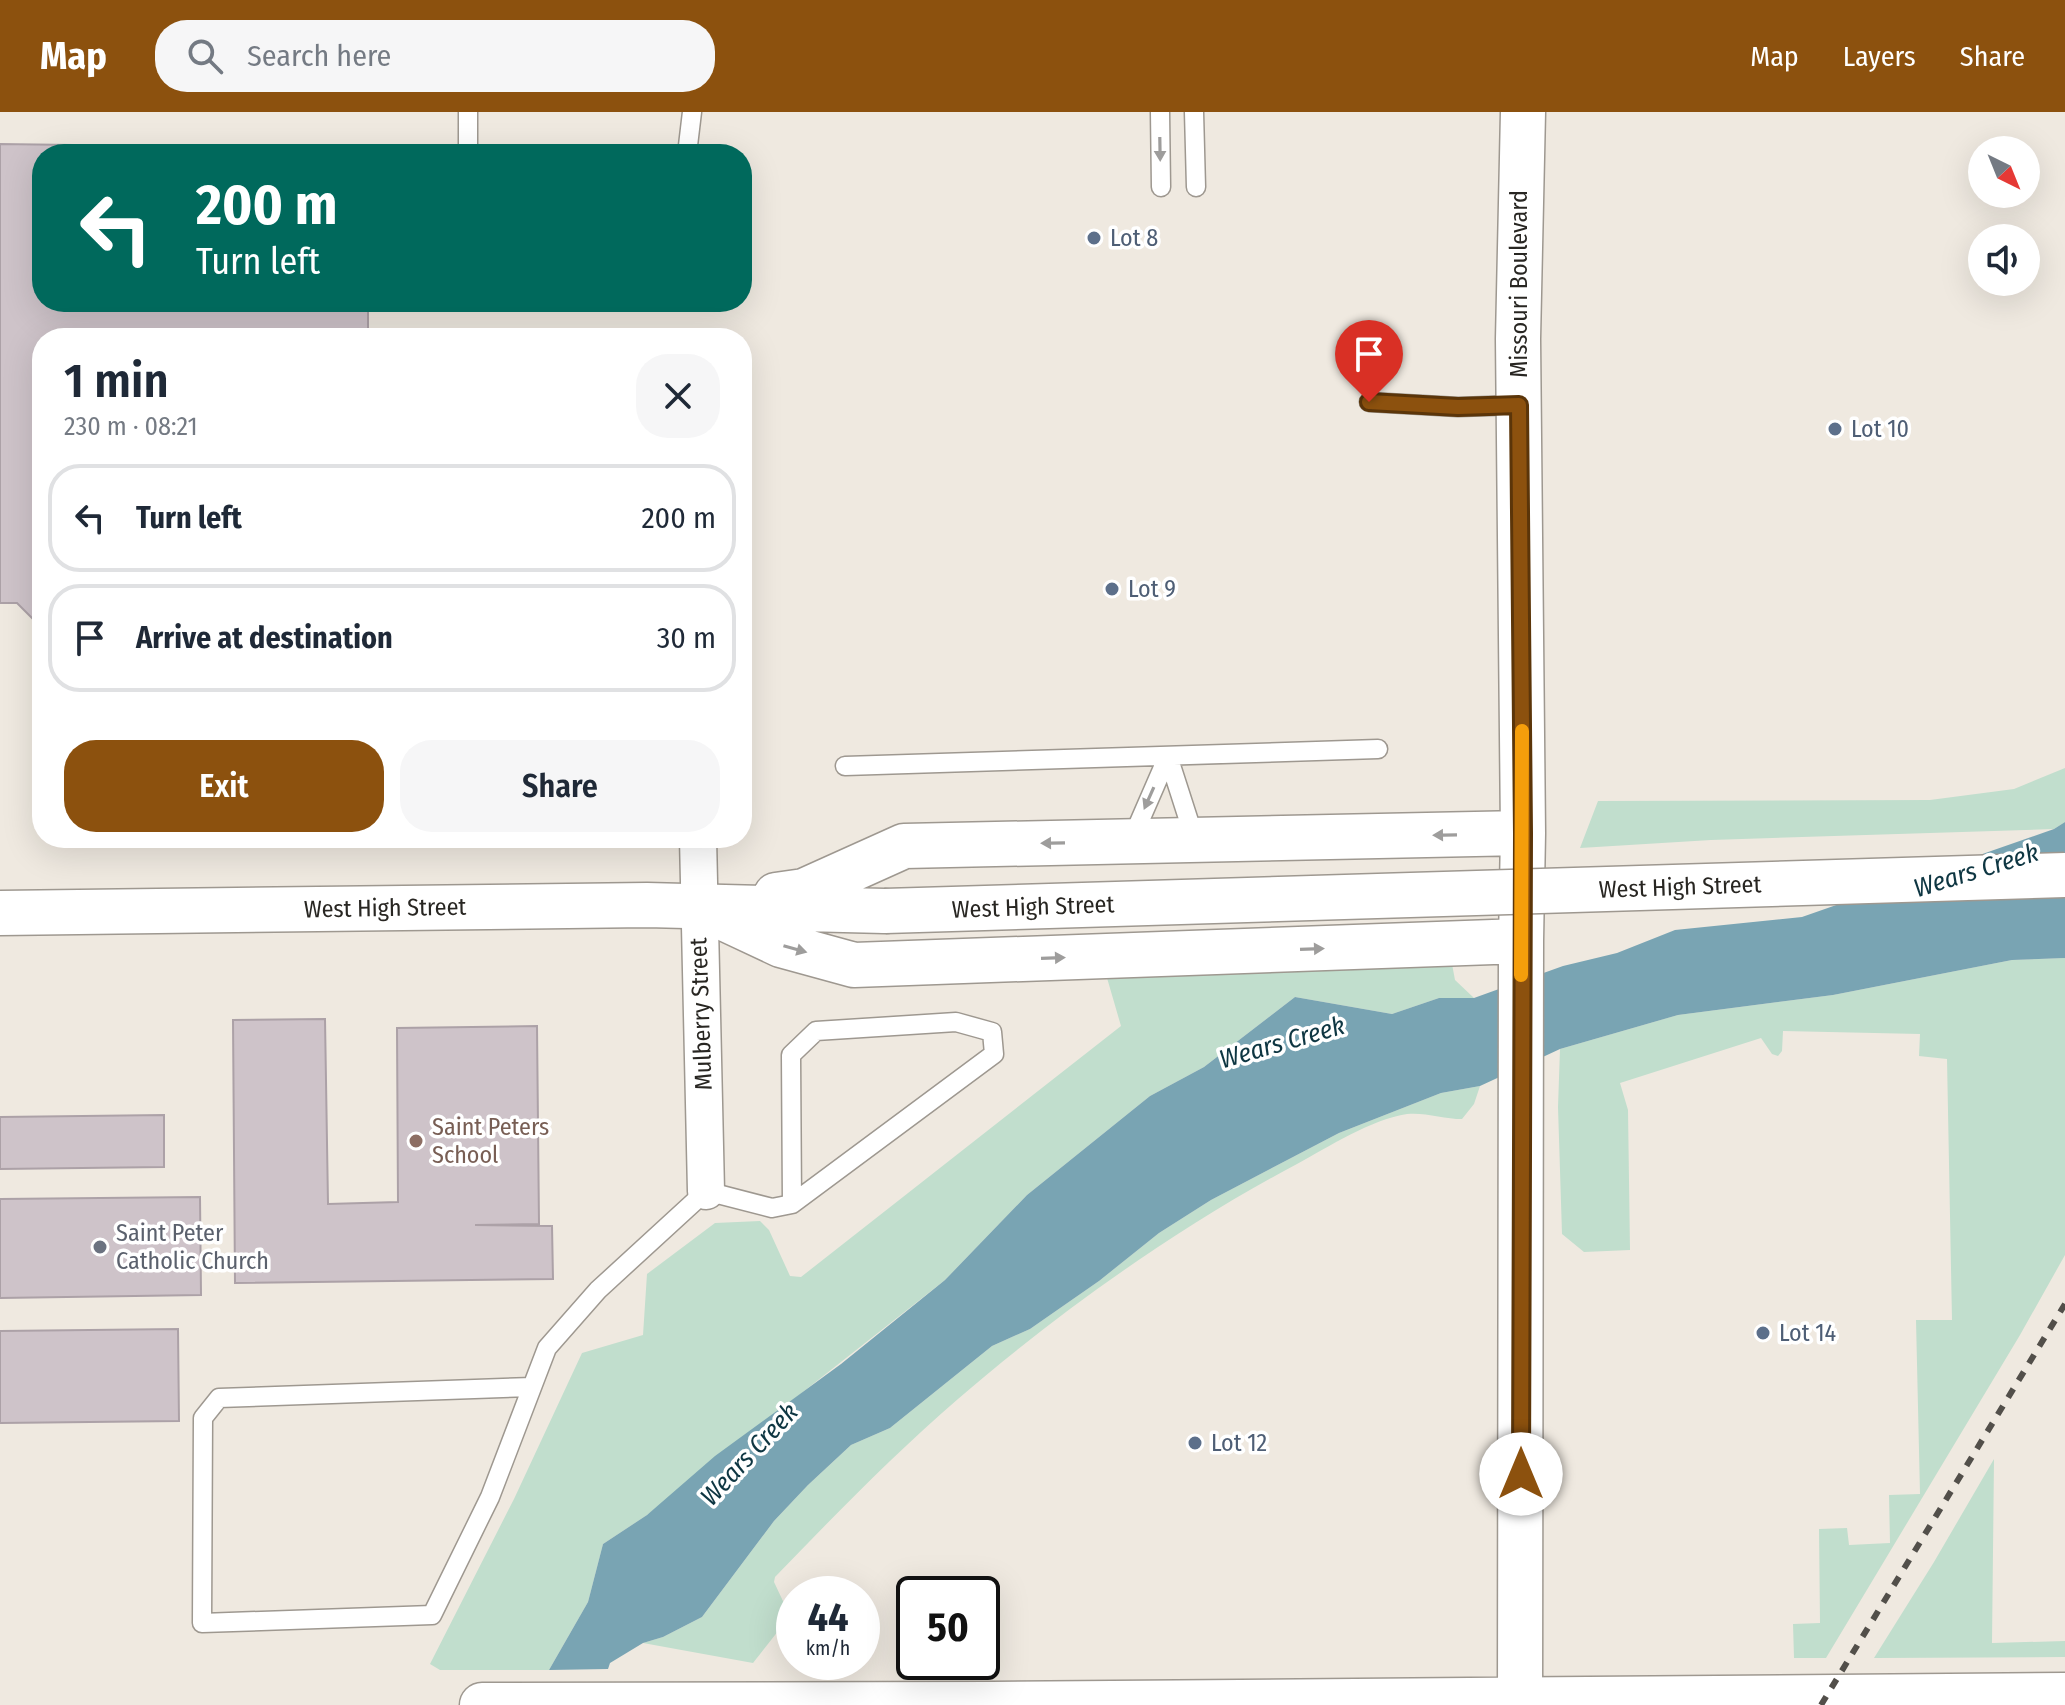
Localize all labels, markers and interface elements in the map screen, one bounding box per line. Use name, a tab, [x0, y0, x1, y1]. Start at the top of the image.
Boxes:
search box	[155, 20, 715, 92]
text: Map	[40, 33, 107, 79]
icon: search	[183, 34, 227, 78]
text: Search here	[247, 38, 391, 74]
text: Map	[1750, 40, 1799, 73]
text: Layers	[1843, 40, 1916, 73]
text: Share	[1960, 40, 2025, 73]
north arrow	[1968, 136, 2040, 208]
map controls	[1968, 136, 2040, 296]
one-way arrow	[1154, 137, 1166, 162]
text: 200 m	[196, 172, 337, 239]
icon: left	[64, 176, 168, 280]
street label: Missouri Boulevard	[1505, 190, 1533, 378]
place label: Lot 8	[1110, 224, 1158, 252]
button: sound	[1968, 224, 2040, 296]
marker: Lot 8	[1085, 229, 1103, 247]
text: Turn left	[196, 240, 320, 284]
pin	[1335, 320, 1403, 402]
icon: arrive	[1347, 332, 1391, 376]
text: 1 min	[64, 352, 169, 410]
button: close	[636, 354, 720, 438]
text: 230 m · 08:21	[64, 411, 198, 442]
place label: Lot 10	[1851, 415, 1909, 443]
marker: Lot 10	[1826, 420, 1844, 438]
icon: left	[68, 496, 112, 540]
text: Turn left	[136, 500, 242, 536]
text: 200 m	[641, 500, 716, 536]
place label: Lot 9	[1128, 575, 1176, 603]
marker: Lot 9	[1103, 580, 1121, 598]
icon: arrive	[68, 616, 112, 660]
text: Arrive at destination	[136, 620, 393, 656]
text: 30 m	[657, 620, 716, 656]
button: Exit	[64, 740, 384, 832]
button: Share	[400, 740, 720, 832]
one-way arrow	[1142, 787, 1156, 810]
one-way arrow	[1432, 828, 1457, 841]
one-way arrow	[1040, 837, 1065, 850]
water label: Wears Creek	[1910, 837, 2042, 904]
street label: West High Street	[1598, 870, 1762, 904]
street label: West High Street	[951, 890, 1115, 924]
street label: West High Street	[304, 893, 467, 923]
street label: Mulberry Street	[684, 937, 718, 1091]
one-way arrow	[1300, 942, 1325, 955]
one-way arrow	[784, 943, 808, 956]
one-way arrow	[1041, 952, 1066, 965]
water label: Wears Creek	[1216, 1010, 1348, 1075]
place label: Saint Peters School	[432, 1113, 549, 1169]
marker: Saint Peters School	[407, 1132, 425, 1150]
place label: Saint Peter Catholic Church	[116, 1219, 269, 1275]
marker: Saint Peter Catholic Church	[91, 1238, 109, 1256]
place label: Lot 14	[1779, 1319, 1836, 1347]
marker: Lot 14	[1754, 1324, 1772, 1342]
water label: Wears Creek	[694, 1397, 805, 1512]
place label: Lot 12	[1211, 1429, 1267, 1457]
position arrow	[1479, 1432, 1563, 1516]
marker: Lot 12	[1186, 1434, 1204, 1452]
speed limit sign: 50	[896, 1576, 1000, 1680]
text: 44	[807, 1594, 849, 1642]
text: km/h	[806, 1636, 850, 1660]

